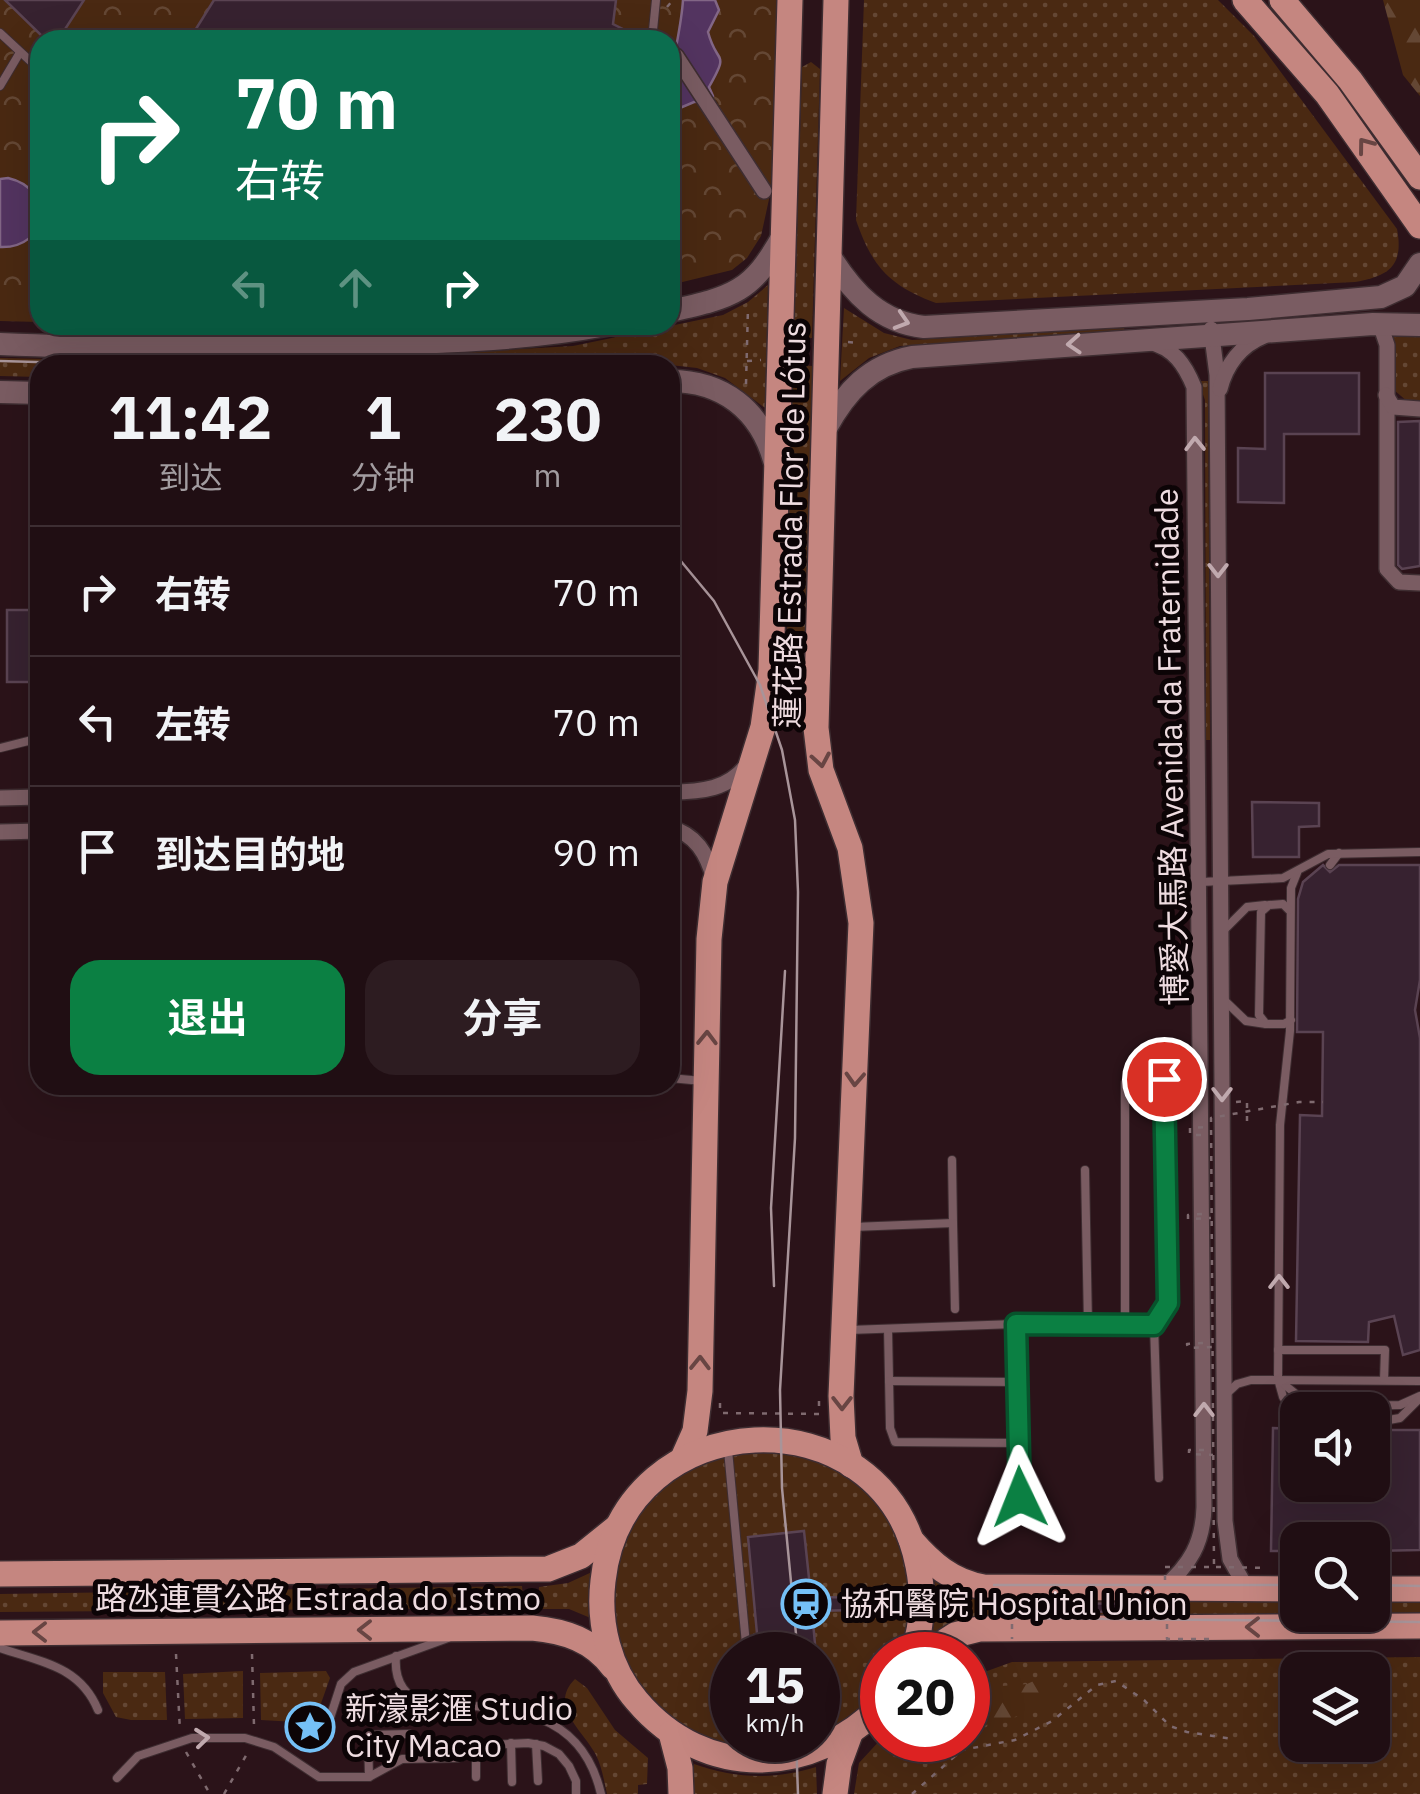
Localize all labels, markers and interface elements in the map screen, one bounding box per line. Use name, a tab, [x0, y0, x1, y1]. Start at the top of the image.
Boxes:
text: 70 m	[235, 57, 398, 148]
icon: right	[70, 70, 200, 200]
one-way arrow	[1360, 138, 1377, 156]
text: 右转	[235, 151, 325, 209]
icon: left	[223, 260, 278, 315]
icon: ahead	[328, 260, 383, 315]
icon: right	[433, 260, 488, 315]
one-way arrow	[892, 309, 909, 330]
street label: 蓮花路 Estrada Flor de Lótus	[765, 321, 815, 729]
one-way arrow	[1066, 333, 1082, 355]
text: 11:42	[109, 377, 272, 456]
text: 1	[365, 377, 401, 456]
text: 230	[493, 379, 601, 458]
one-way arrow	[1184, 435, 1206, 450]
text: m	[533, 454, 561, 496]
text: 到达	[158, 456, 222, 498]
text: 分钟	[351, 456, 415, 498]
street label: 博愛大馬路 Avenida da Fraternidade	[1144, 488, 1196, 1006]
icon: right	[70, 564, 125, 619]
one-way arrow	[1207, 564, 1229, 579]
text: 70 m	[552, 567, 640, 616]
text: 右转	[155, 569, 231, 618]
icon: left	[70, 694, 125, 749]
text: 70 m	[552, 697, 640, 746]
text: 左转	[155, 699, 231, 748]
one-way arrow	[810, 752, 831, 768]
icon: arrive	[70, 824, 125, 879]
text: 90 m	[552, 827, 640, 876]
text: 到达目的地	[155, 829, 345, 878]
button: 退出	[70, 960, 345, 1075]
button: 分享	[365, 960, 640, 1075]
one-way arrow	[697, 1030, 718, 1046]
pin	[1122, 1037, 1207, 1122]
icon: arrive	[1137, 1052, 1192, 1107]
one-way arrow	[845, 1071, 866, 1087]
one-way arrow	[1211, 1086, 1233, 1102]
one-way arrow	[1268, 1273, 1290, 1288]
one-way arrow	[690, 1355, 711, 1371]
map controls	[1280, 1392, 1390, 1762]
button: sound	[1280, 1392, 1390, 1502]
one-way arrow	[831, 1396, 852, 1412]
one-way arrow	[1193, 1401, 1215, 1416]
position arrow	[968, 1445, 1072, 1549]
button: search	[1280, 1522, 1390, 1632]
street label: 路氹連貫公路 Estrada do Istmo	[95, 1577, 541, 1619]
station icon: 協和醫院 Hospital Union	[780, 1578, 832, 1630]
place label: 協和醫院 Hospital Union	[841, 1582, 1188, 1624]
one-way arrow	[1244, 1616, 1260, 1638]
one-way arrow	[356, 1619, 372, 1640]
one-way arrow	[31, 1621, 46, 1643]
speed limit sign: 20	[860, 1632, 990, 1762]
text: 15	[745, 1652, 805, 1717]
button: layers	[1280, 1652, 1390, 1762]
place label: 新濠影滙 Studio City Macao	[345, 1687, 573, 1766]
place icon: 新濠影滙 Studio City Macao	[284, 1701, 336, 1753]
text: km/h	[746, 1706, 804, 1739]
one-way arrow	[194, 1728, 210, 1750]

